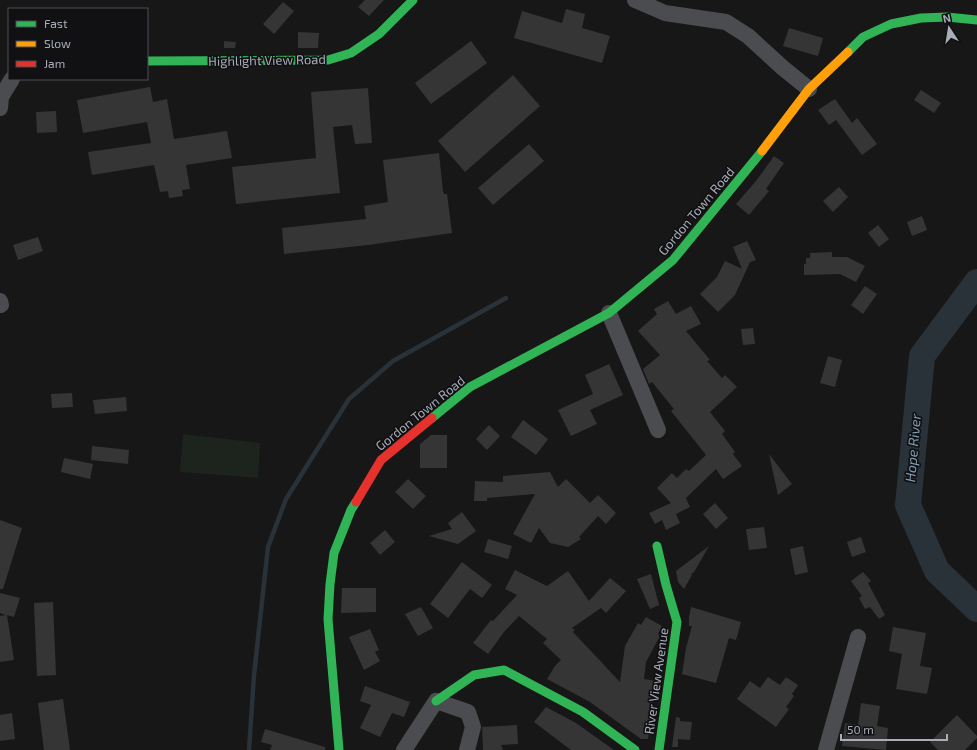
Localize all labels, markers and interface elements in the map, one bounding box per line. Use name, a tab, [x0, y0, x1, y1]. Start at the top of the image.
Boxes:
legend	[8, 8, 148, 80]
north arrow	[929, 8, 969, 48]
text: N	[942, 11, 952, 25]
text: Fast	[44, 16, 68, 30]
text: Slow	[44, 36, 71, 50]
street label: Highlight View Road	[208, 51, 326, 69]
text: Jam	[44, 56, 65, 70]
street label: Gordon Town Road	[654, 164, 738, 258]
street label: Gordon Town Road	[372, 372, 468, 454]
water label: Hope River	[901, 413, 924, 483]
street label: River View Avenue	[641, 627, 671, 735]
scale bar	[841, 716, 947, 742]
text: 50 m	[847, 722, 874, 736]

